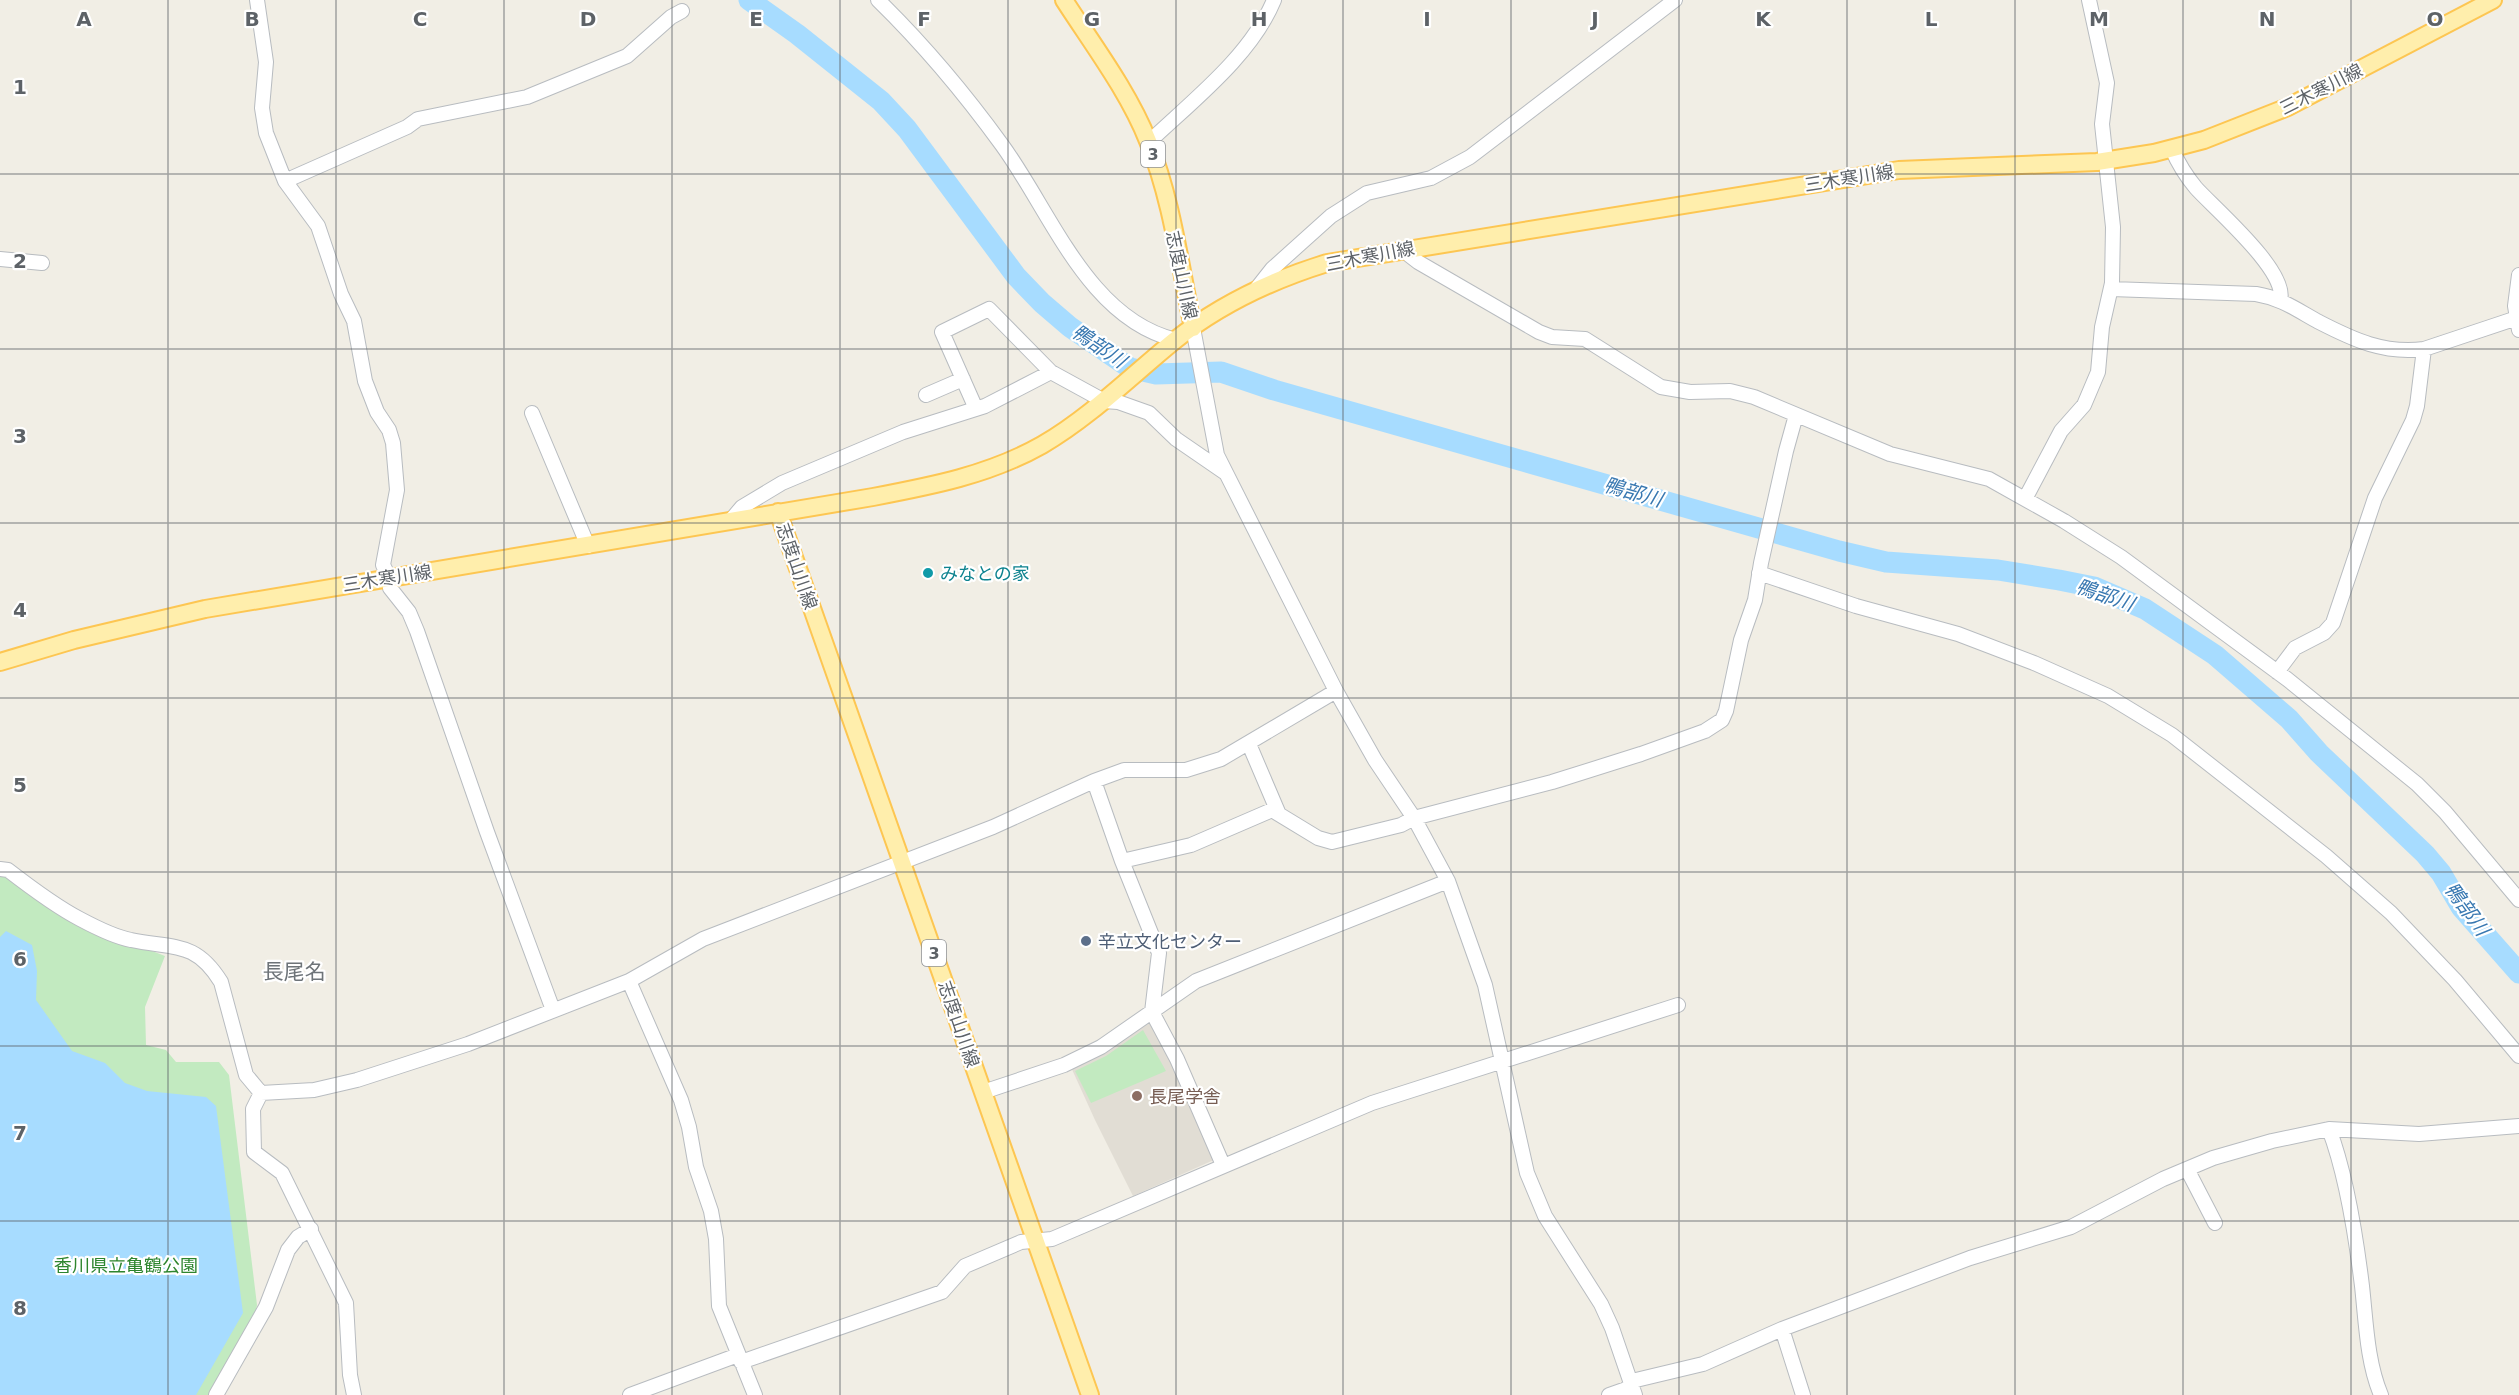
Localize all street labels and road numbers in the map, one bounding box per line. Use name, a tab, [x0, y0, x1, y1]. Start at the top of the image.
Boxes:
street label: 三木寒川線	[2276, 59, 2366, 119]
road number: 3	[1141, 141, 1165, 167]
street label: 三木寒川線	[1803, 161, 1895, 195]
street label: 志度山川線	[1162, 229, 1202, 321]
street label: 三木寒川線	[1324, 237, 1416, 275]
street label: 志度山川線	[772, 520, 822, 612]
street label: 三木寒川線	[341, 561, 433, 595]
road number: 3	[922, 940, 946, 966]
street label: 志度山川線	[934, 978, 984, 1070]

